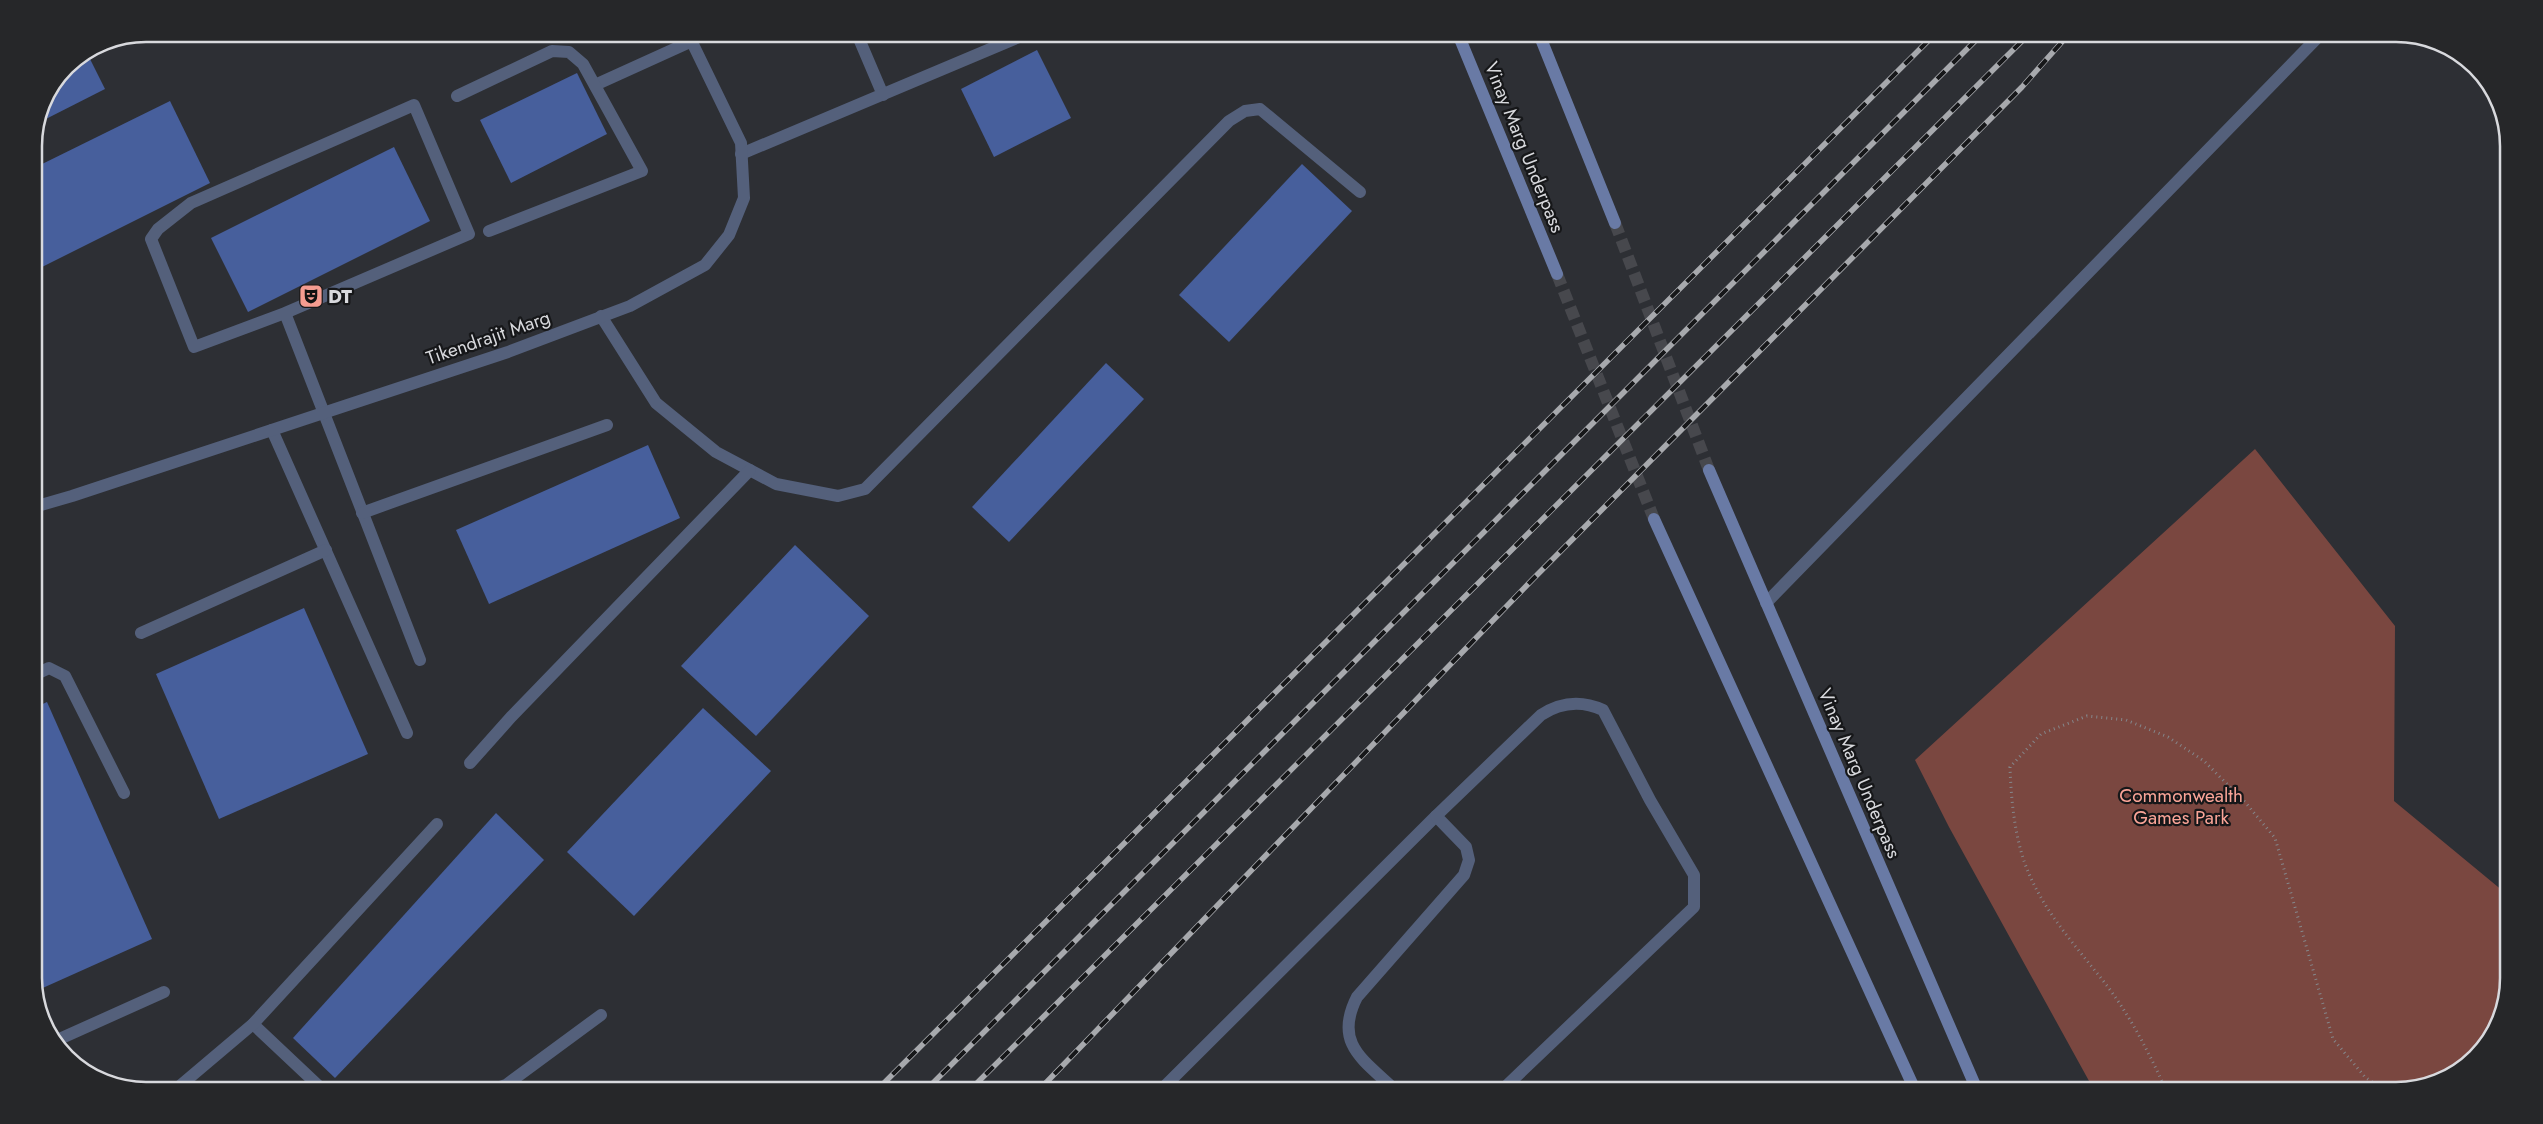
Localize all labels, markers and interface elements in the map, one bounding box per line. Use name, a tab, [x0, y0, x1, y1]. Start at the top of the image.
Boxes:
street label: Vinay Marg Underpass	[1478, 58, 1571, 237]
theatre icon: DT	[298, 283, 324, 309]
place label: DT	[328, 283, 352, 310]
street label: Tikendrajit Marg	[422, 304, 554, 371]
street label: Vinay Marg Underpass	[1812, 684, 1908, 863]
park label: Commonwealth Games Park	[2119, 782, 2243, 831]

